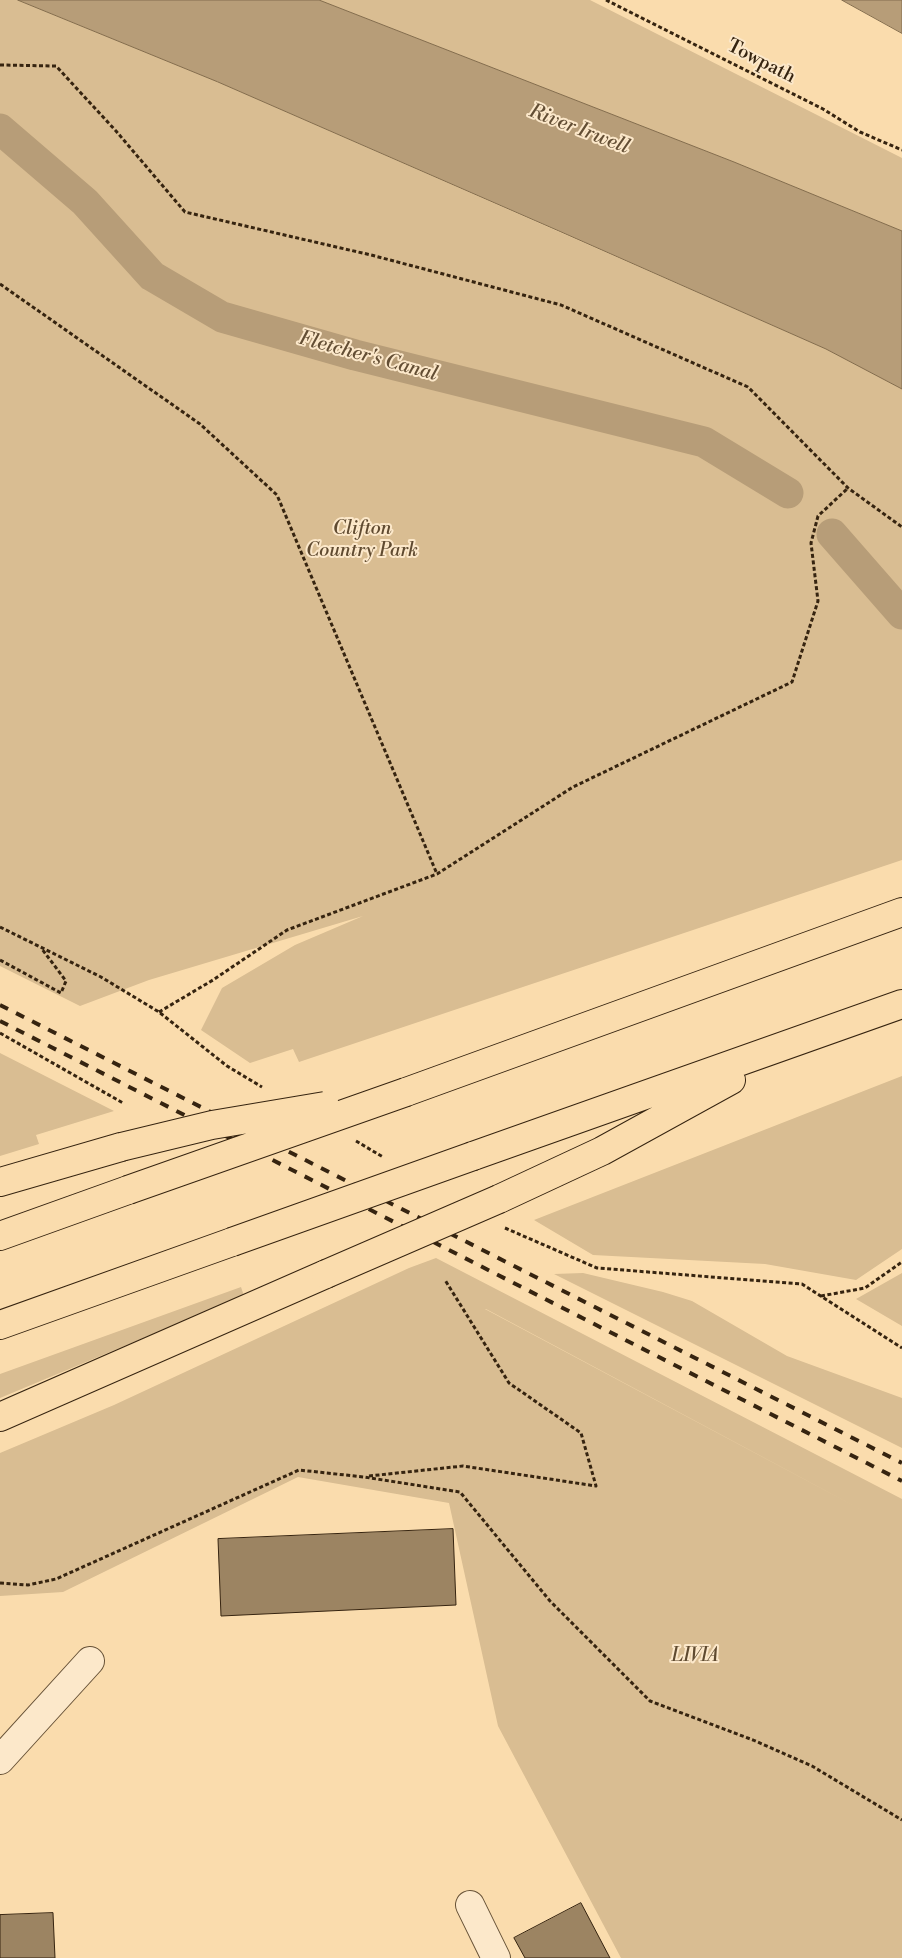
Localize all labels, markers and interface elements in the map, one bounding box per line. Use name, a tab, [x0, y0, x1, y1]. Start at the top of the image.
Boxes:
street label: Towpath	[723, 35, 799, 89]
water label: River Irwell	[525, 100, 633, 160]
water label: Fletcher's Canal	[296, 327, 440, 387]
park label: Clifton Country Park	[306, 518, 418, 562]
park label: LIVIA	[672, 1645, 718, 1667]

